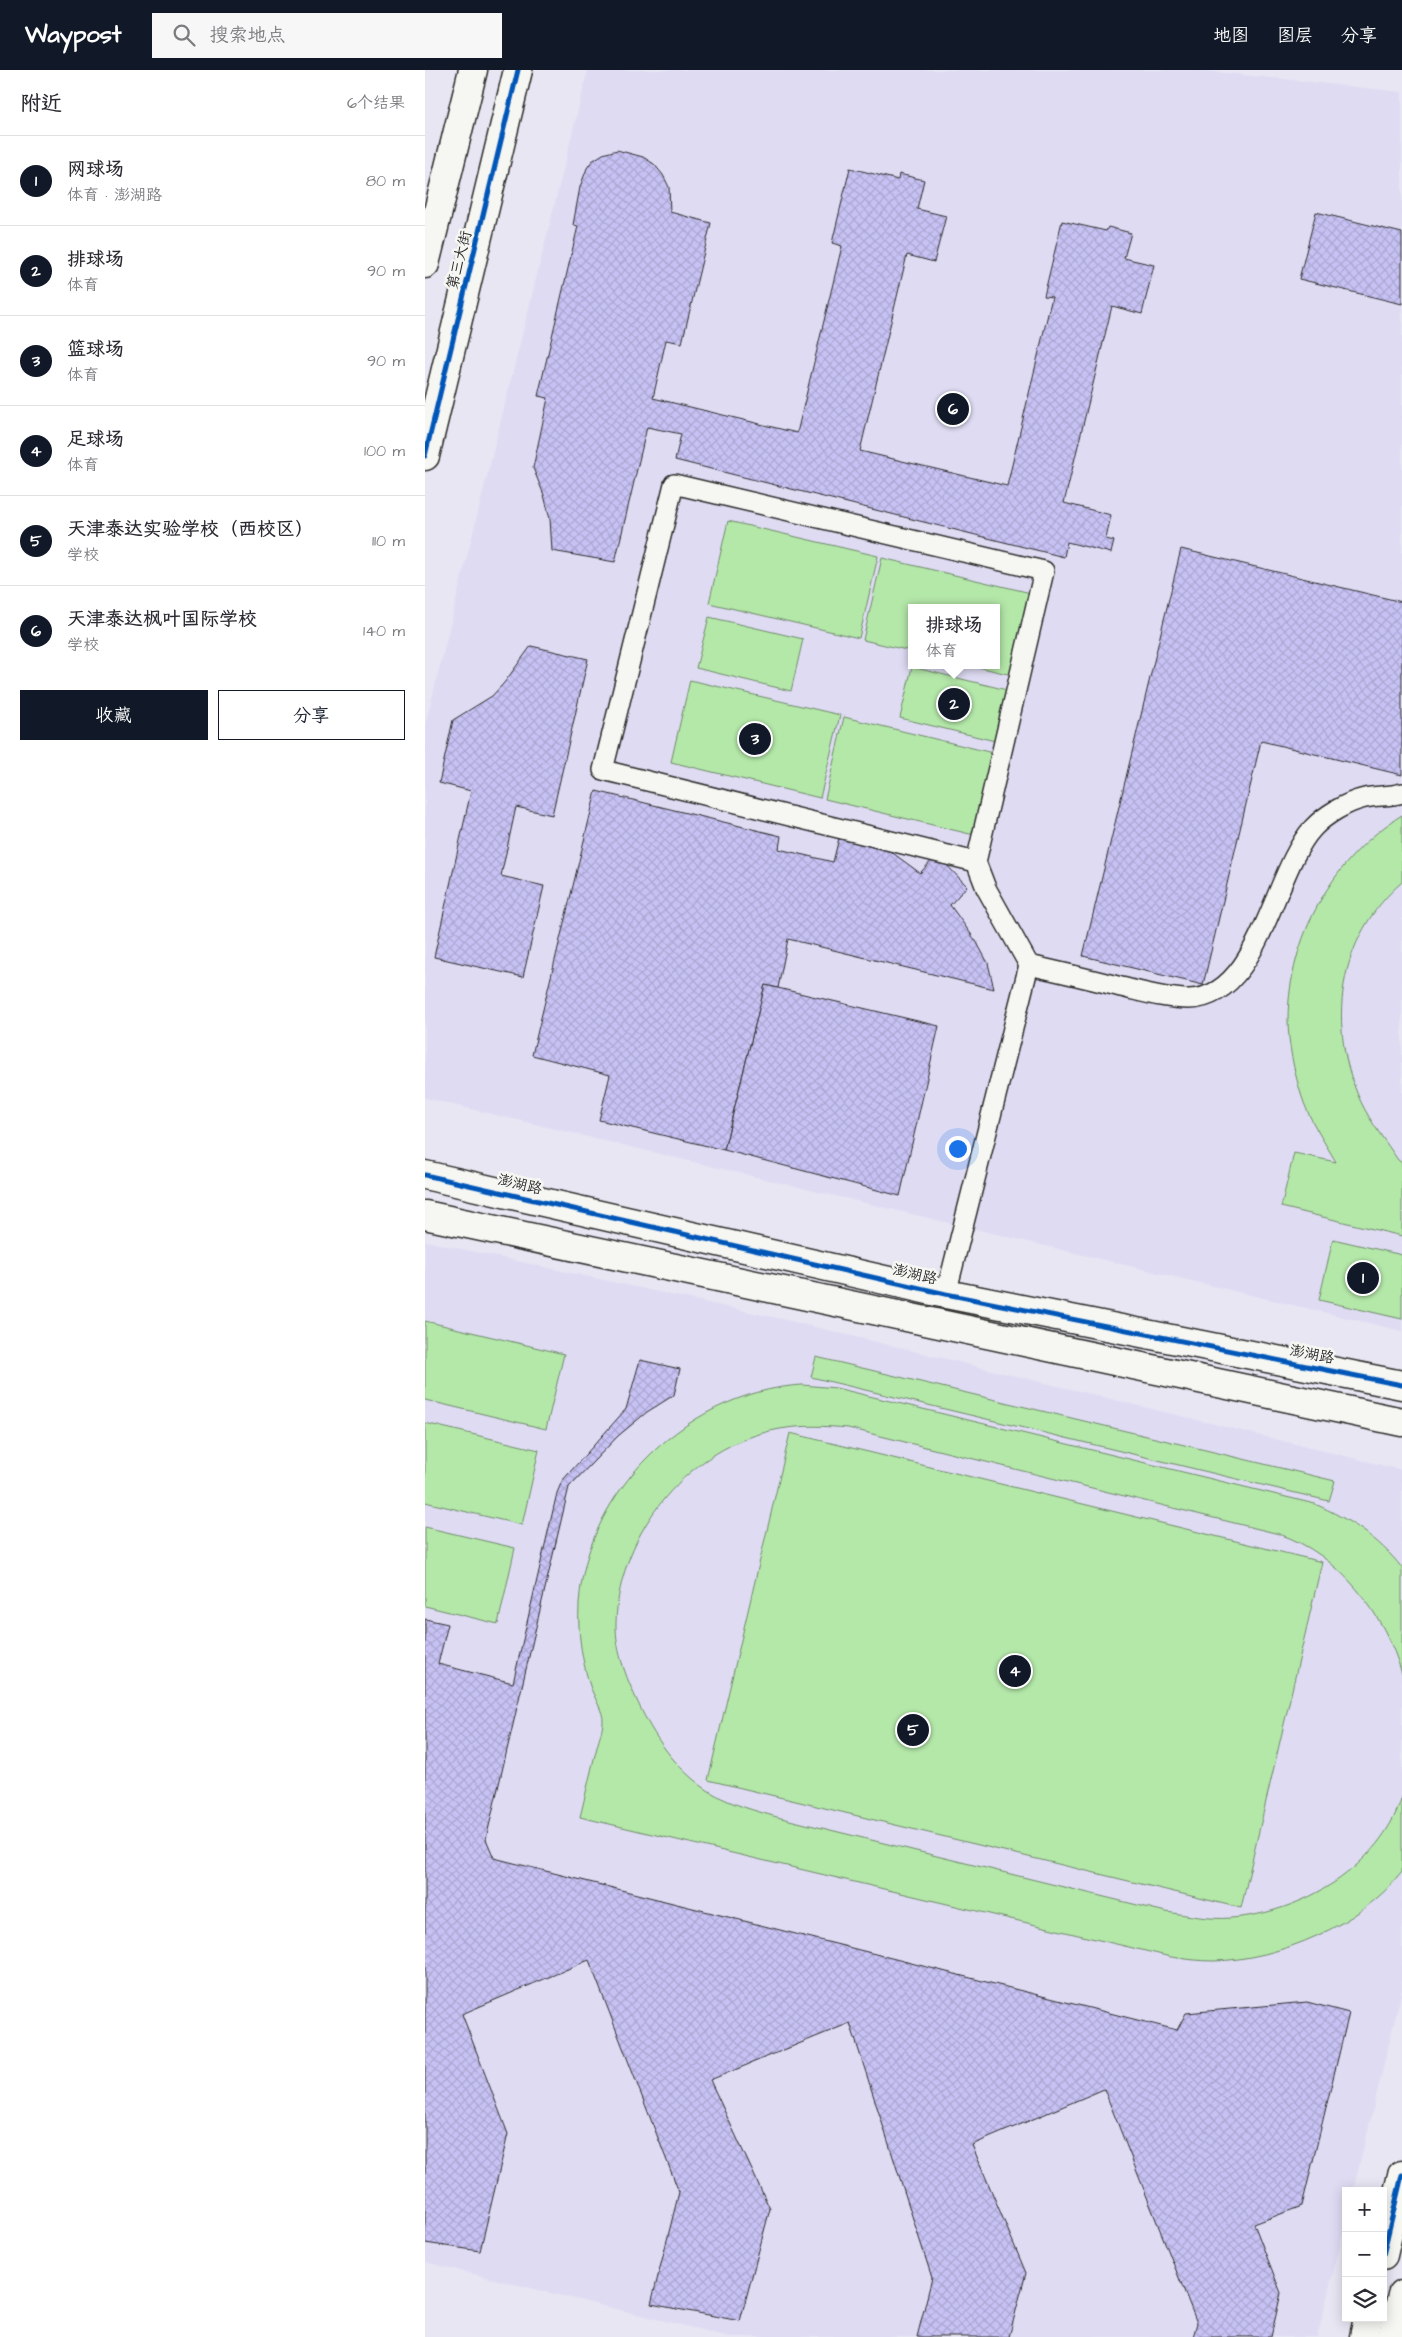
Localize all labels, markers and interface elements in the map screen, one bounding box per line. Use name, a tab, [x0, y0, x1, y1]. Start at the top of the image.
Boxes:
search box	[152, 13, 502, 58]
text: Waypost	[25, 18, 122, 52]
icon: search	[170, 21, 198, 49]
text: 搜索地点	[210, 22, 286, 49]
text: 地图	[1213, 23, 1249, 48]
text: 图层	[1277, 23, 1313, 48]
text: 分享	[1341, 23, 1377, 48]
text: 附近	[20, 89, 62, 118]
text: 6个结果	[347, 92, 405, 114]
text: 网球场	[67, 156, 124, 183]
text: 1	[35, 170, 37, 192]
text: 80 m	[366, 170, 405, 192]
text: 体育 · 澎湖路	[67, 184, 162, 206]
street label: 第三大街	[442, 228, 477, 292]
text: 排球场	[67, 246, 124, 273]
text: 2	[31, 260, 41, 282]
text: 90 m	[367, 260, 405, 282]
text: 体育	[67, 274, 99, 296]
text: 篮球场	[67, 336, 124, 363]
text: 3	[32, 350, 40, 372]
text: 90 m	[367, 350, 405, 372]
text: 体育	[67, 364, 99, 386]
pin: 6	[937, 390, 969, 428]
text: 足球场	[67, 426, 124, 453]
text: 4	[31, 440, 41, 462]
text: 100 m	[364, 440, 405, 462]
text: 体育	[67, 454, 99, 476]
text: 天津泰达实验学校（西校区）	[67, 516, 314, 543]
text: 5	[30, 530, 42, 552]
text: 110 m	[372, 530, 405, 552]
text: 学校	[67, 544, 99, 566]
popup	[908, 604, 1000, 669]
text: 天津泰达枫叶国际学校	[67, 606, 257, 633]
text: 排球场	[925, 612, 983, 639]
text: 6	[31, 620, 41, 642]
text: 140 m	[363, 620, 405, 642]
text: 学校	[67, 634, 99, 656]
text: 体育	[925, 640, 958, 662]
pin: 2	[938, 685, 970, 723]
button: 收藏	[20, 690, 208, 740]
button: 分享	[218, 690, 405, 740]
pin: 3	[739, 720, 771, 758]
your location	[945, 1136, 971, 1162]
street label: 澎湖路	[496, 1169, 544, 1200]
street label: 澎湖路	[891, 1259, 939, 1290]
pin: 1	[1347, 1259, 1379, 1297]
street label: 澎湖路	[1288, 1340, 1336, 1369]
pin: 4	[999, 1652, 1031, 1690]
pin: 5	[897, 1711, 929, 1749]
map controls	[1342, 2187, 1387, 2322]
button: +	[1342, 2187, 1387, 2232]
button: −	[1342, 2232, 1387, 2277]
button: layers	[1342, 2277, 1387, 2322]

